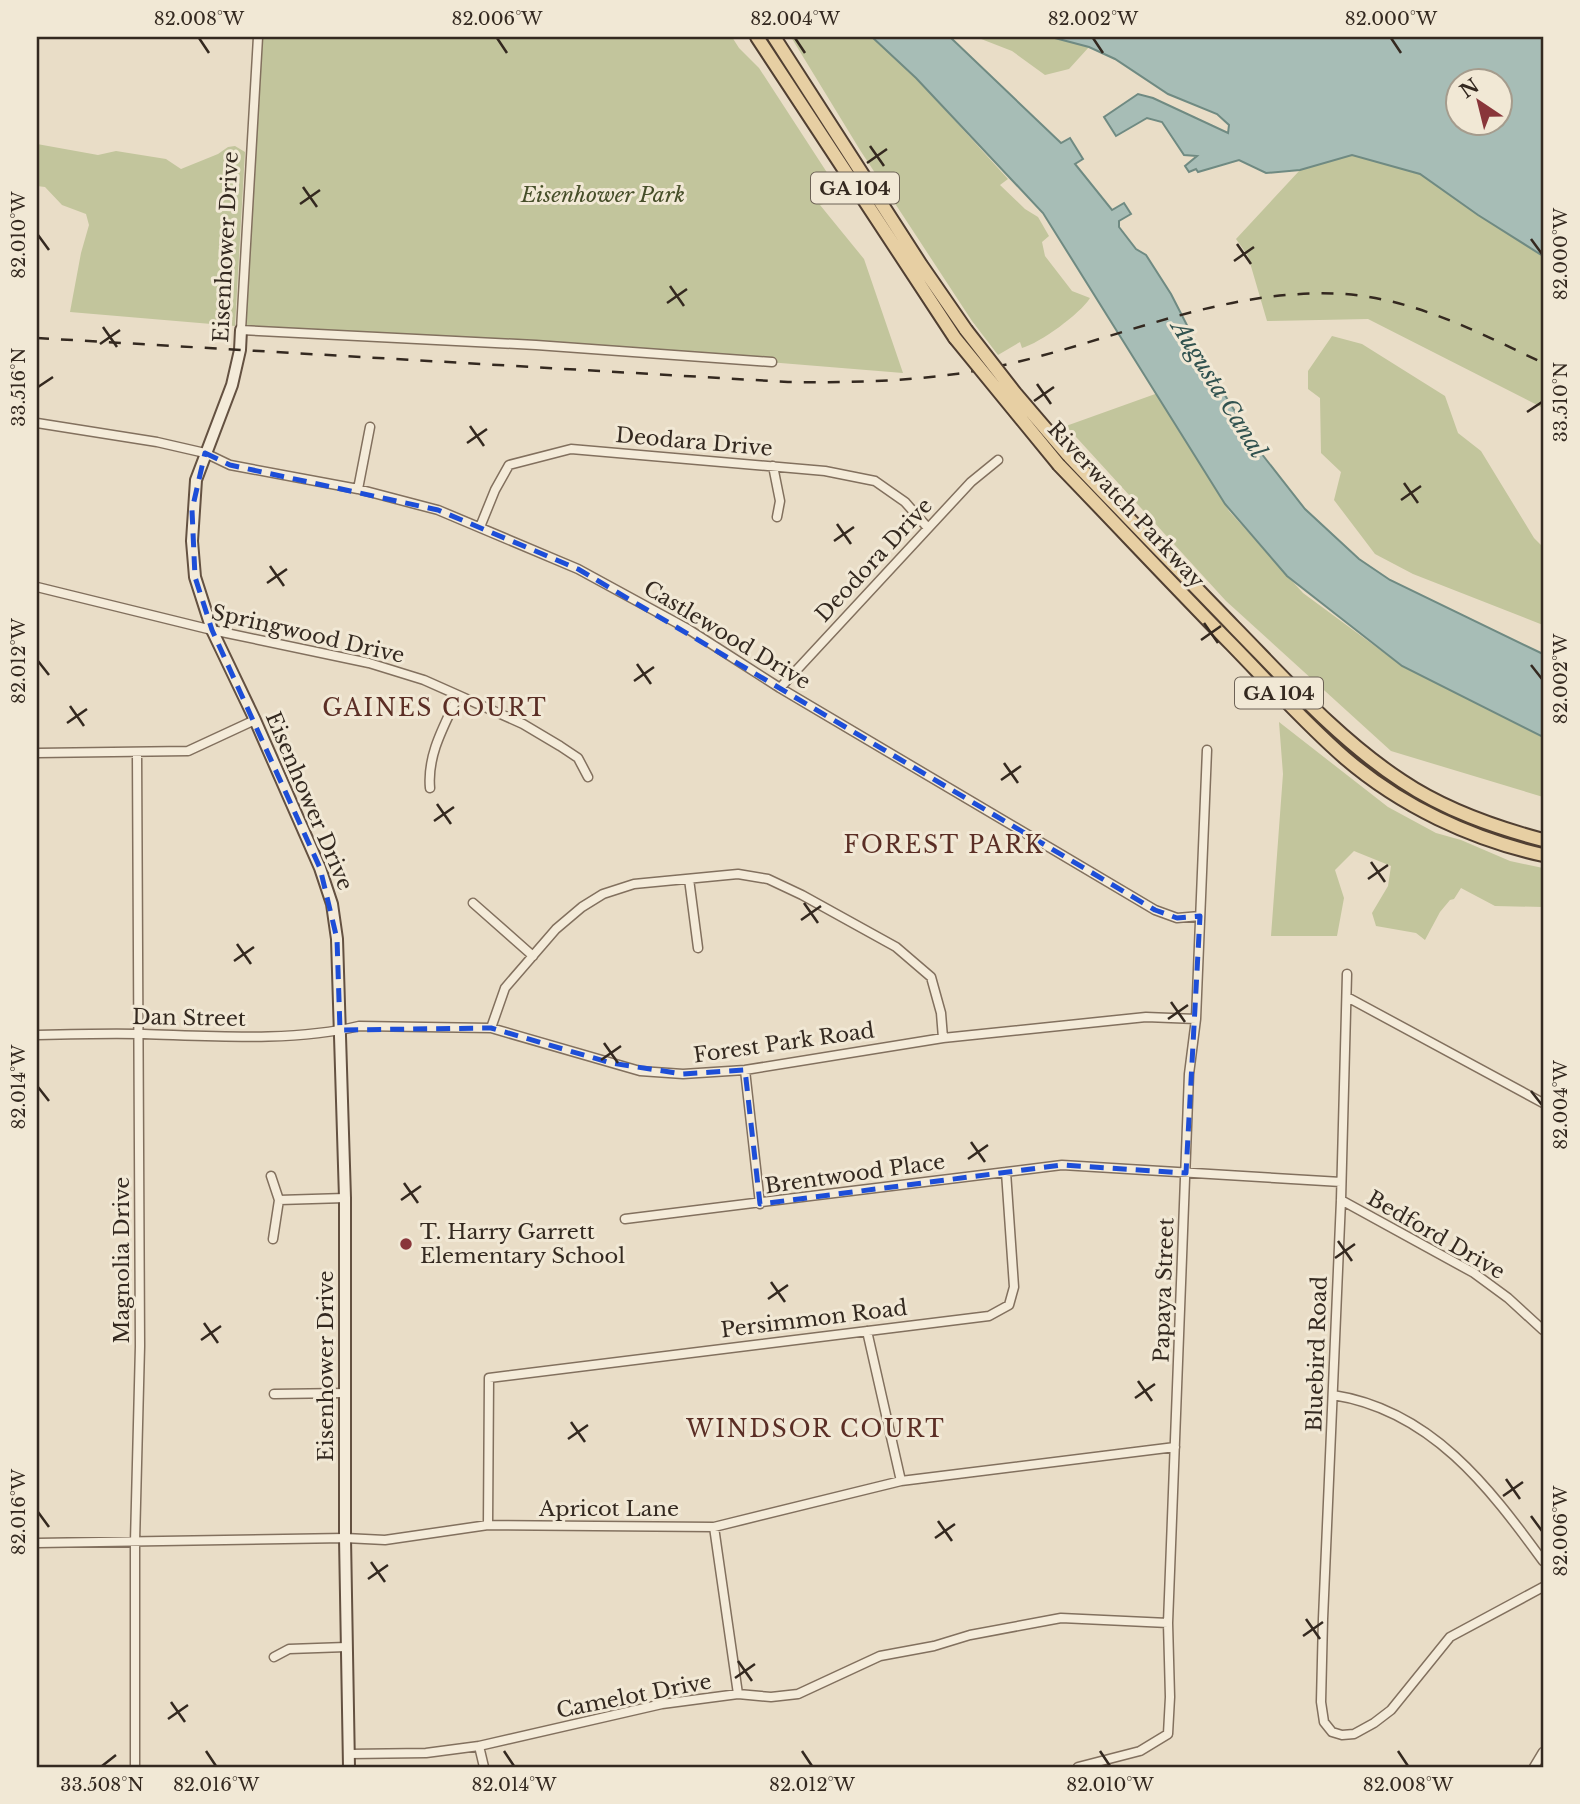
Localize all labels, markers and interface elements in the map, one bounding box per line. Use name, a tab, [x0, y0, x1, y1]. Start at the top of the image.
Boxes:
text: 82.008°W	[154, 8, 245, 30]
text: 82.006°W	[451, 8, 543, 30]
text: 82.004°W	[750, 8, 841, 30]
text: 82.002°W	[1048, 8, 1139, 30]
text: 82.000°W	[1345, 8, 1438, 30]
north arrow	[1444, 66, 1514, 136]
text: N	[1456, 74, 1484, 103]
street label: Eisenhower Drive	[208, 151, 244, 343]
road number: GA 104	[811, 172, 899, 204]
park label: Eisenhower Park	[520, 182, 685, 208]
text: 82.010°W	[8, 190, 30, 279]
text: 82.000°W	[1550, 207, 1572, 300]
water label: Augusta Canal	[1164, 313, 1273, 464]
text: 33.516°N	[8, 347, 30, 427]
text: 33.510°N	[1550, 362, 1572, 442]
street label: Riverwatch Parkway	[1042, 416, 1210, 594]
street label: Deodara Drive	[614, 422, 774, 462]
street label: Deodora Drive	[810, 493, 938, 627]
street label: Castlewood Drive	[639, 575, 815, 695]
street label: Springwood Drive	[209, 599, 407, 669]
text: 82.012°W	[8, 617, 30, 704]
text: 82.002°W	[1550, 633, 1572, 724]
road number: GA 104	[1235, 678, 1323, 708]
district label: GAINES COURT	[322, 694, 548, 722]
street label: Eisenhower Drive	[260, 708, 358, 894]
district label: FOREST PARK	[843, 831, 1045, 859]
street label: Dan Street	[132, 1004, 246, 1032]
street label: Forest Park Road	[692, 1017, 876, 1069]
text: 82.014°W	[8, 1044, 30, 1129]
text: 82.004°W	[1550, 1059, 1572, 1150]
street label: Brentwood Place	[763, 1148, 947, 1200]
street label: Magnolia Drive	[109, 1177, 135, 1343]
street label: Bedford Drive	[1363, 1185, 1509, 1285]
street label: Papaya Street	[1148, 1217, 1180, 1363]
place label: T. Harry Garrett Elementary School	[420, 1219, 625, 1269]
marker: T. Harry Garrett Elementary School	[398, 1236, 414, 1252]
street label: Eisenhower Drive	[313, 1270, 339, 1462]
street label: Bluebird Road	[1301, 1276, 1333, 1432]
street label: Persimmon Road	[719, 1295, 909, 1343]
district label: WINDSOR COURT	[685, 1415, 946, 1443]
text: 82.016°W	[8, 1468, 30, 1555]
text: 82.006°W	[1550, 1485, 1572, 1577]
street label: Apricot Lane	[538, 1496, 679, 1522]
street label: Camelot Drive	[554, 1668, 714, 1724]
text: 33.508°N	[60, 1774, 144, 1796]
text: 82.016°W	[173, 1774, 260, 1796]
text: 82.014°W	[472, 1774, 557, 1796]
text: 82.012°W	[769, 1774, 856, 1796]
text: 82.010°W	[1066, 1774, 1155, 1796]
text: 82.008°W	[1363, 1774, 1454, 1796]

